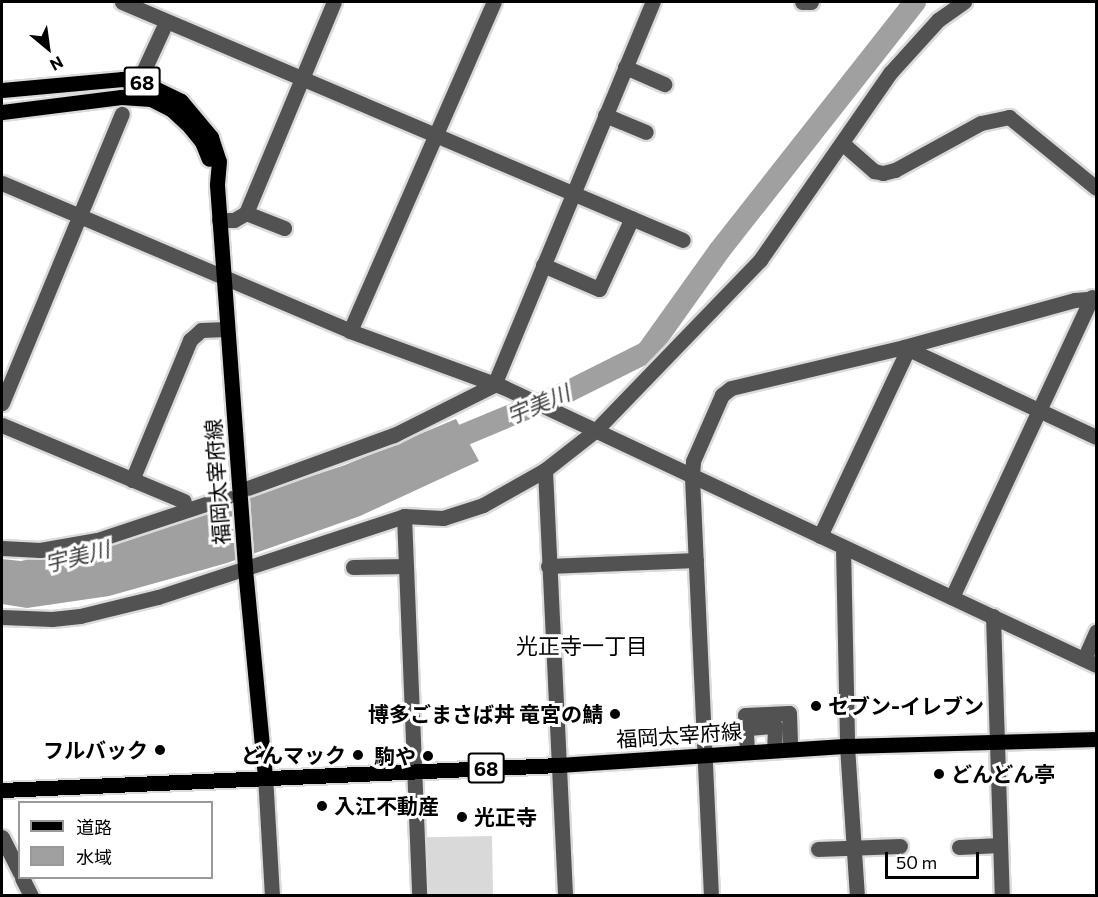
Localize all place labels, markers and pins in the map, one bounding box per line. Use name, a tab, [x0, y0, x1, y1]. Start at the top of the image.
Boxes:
place label: セブン-イレブン	[828, 693, 984, 719]
marker: セブン-イレブン	[809, 699, 823, 713]
place label: 博多ごまさば丼 竜宮の鯖	[368, 701, 603, 727]
marker: 博多ごまさば丼 竜宮の鯖	[608, 707, 622, 721]
place label: フルバック	[43, 737, 148, 763]
place label: どんマック	[241, 742, 346, 768]
marker: フルバック	[153, 743, 167, 757]
place label: 駒や	[374, 743, 416, 769]
marker: どんマック	[351, 748, 365, 762]
marker: 駒や	[421, 749, 435, 763]
place label: どんどん亭	[951, 761, 1056, 787]
marker: どんどん亭	[932, 767, 946, 781]
place label: 入江不動産	[334, 793, 439, 819]
marker: 入江不動産	[315, 799, 329, 813]
place label: 光正寺	[474, 804, 537, 830]
marker: 光正寺	[455, 810, 469, 824]

